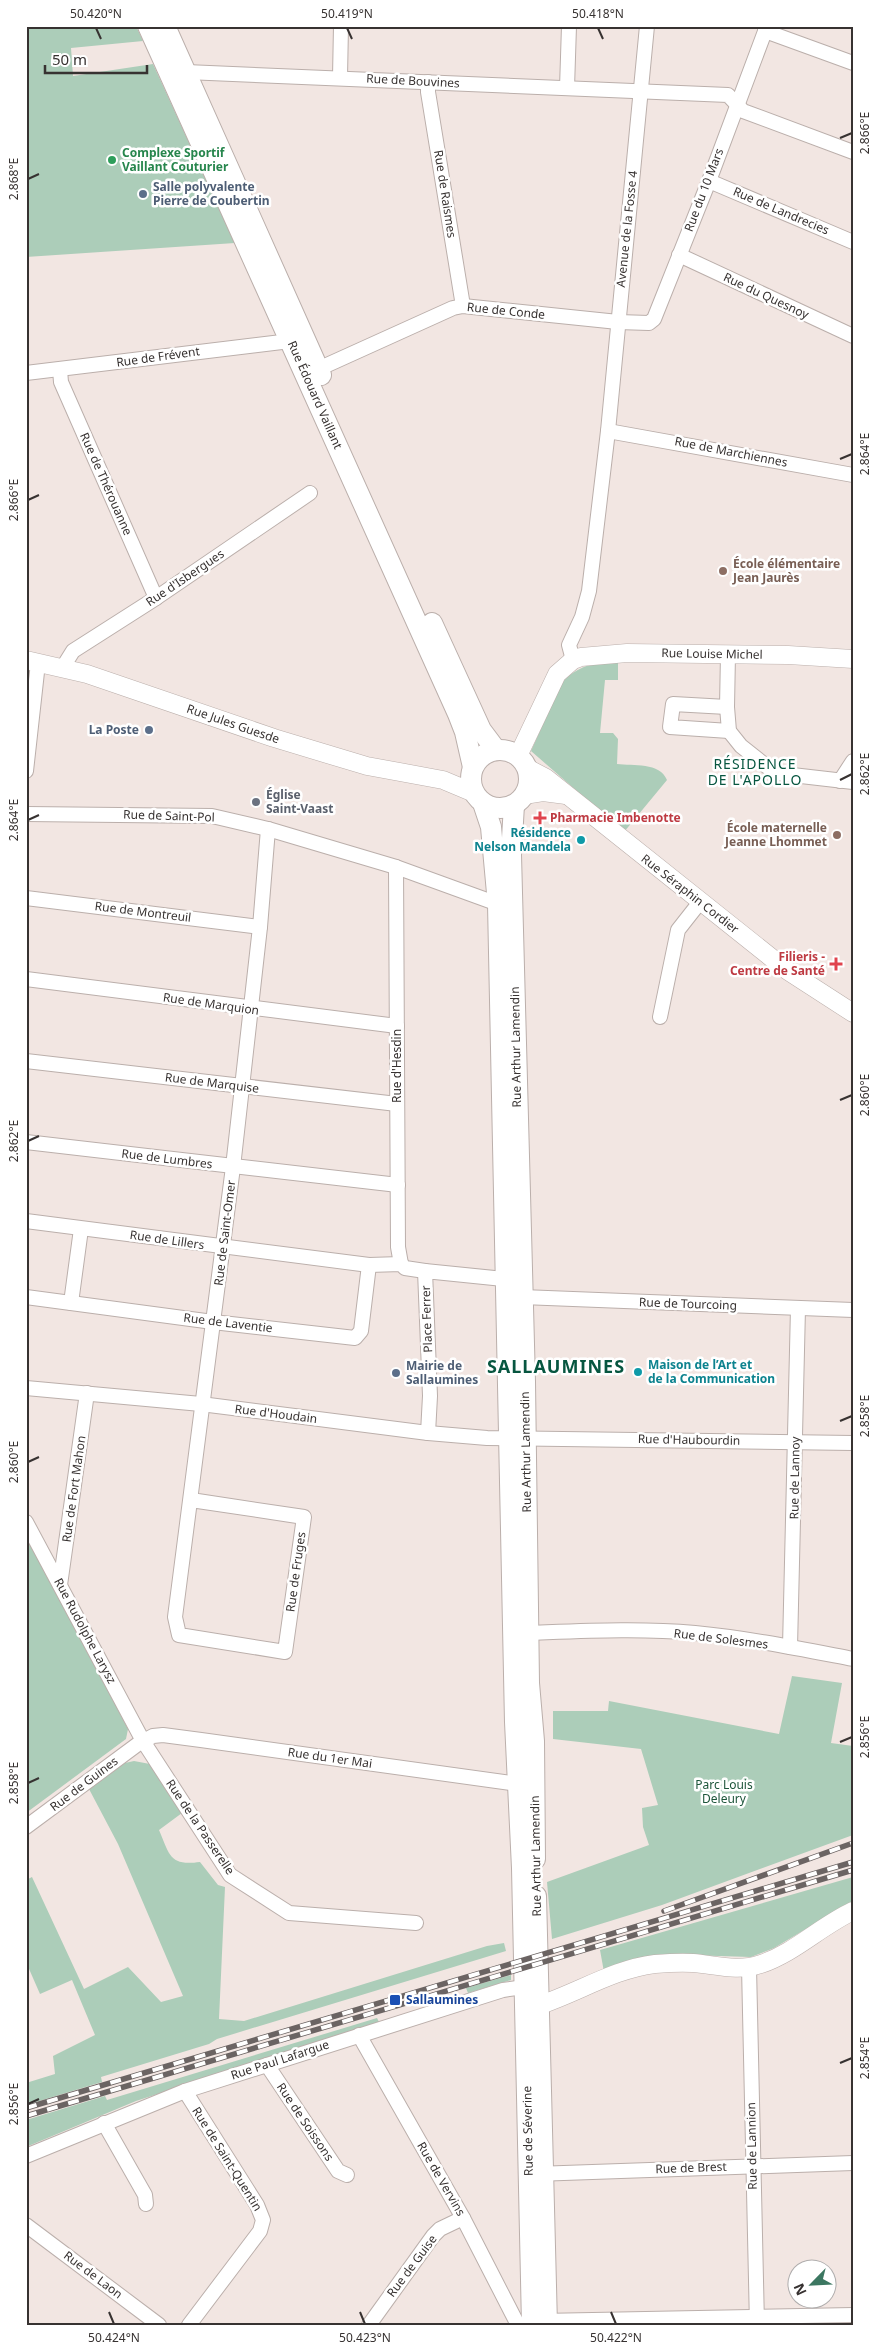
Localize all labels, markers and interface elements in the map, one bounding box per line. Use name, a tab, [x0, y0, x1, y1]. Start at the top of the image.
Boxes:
text: 50.420°N	[70, 5, 122, 22]
text: 50.419°N	[321, 5, 373, 22]
text: 50.418°N	[572, 5, 624, 22]
scale bar	[45, 42, 148, 74]
text: 50 m	[52, 49, 87, 69]
street label: Rue de Bouvines	[366, 70, 460, 91]
text: 2.866°E	[856, 112, 873, 154]
place label: Complexe Sportif Vaillant Couturier	[122, 144, 229, 175]
street label: Rue du 10 Mars	[680, 146, 727, 234]
street label: Rue de Raismes	[430, 149, 461, 239]
marker: Complexe Sportif Vaillant Couturier	[106, 154, 118, 166]
text: 2.868°E	[5, 158, 22, 200]
street label: Avenue de la Fosse 4	[612, 170, 641, 288]
place label: Salle polyvalente Pierre de Coubertin	[153, 178, 270, 209]
street label: Rue de Landrecies	[731, 183, 832, 239]
marker: Salle polyvalente Pierre de Coubertin	[137, 188, 149, 200]
street label: Rue du Quesnoy	[721, 268, 813, 323]
street label: Rue de Conde	[466, 298, 546, 323]
street label: Rue Édouard Vaillant	[284, 338, 347, 452]
street label: Rue de Frévent	[115, 342, 201, 371]
street label: Rue de Thérouanne	[76, 430, 137, 538]
street label: Rue de Marchiennes	[673, 432, 789, 471]
text: 2.864°E	[856, 433, 873, 475]
text: 2.866°E	[5, 479, 22, 521]
street label: Rue d'Isbergues	[142, 545, 227, 610]
place label: École élémentaire Jean Jaurès	[732, 555, 840, 586]
marker: École élémentaire Jean Jaurès	[717, 565, 729, 577]
street label: Rue Louise Michel	[661, 644, 763, 663]
street label: Rue Jules Guesde	[185, 700, 282, 747]
place label: La Poste	[89, 721, 139, 738]
marker: La Poste	[143, 724, 155, 736]
text: 2.862°E	[856, 753, 873, 795]
district label: RÉSIDENCE DE L'APOLLO	[708, 754, 802, 789]
place label: Église Saint-Vaast	[266, 786, 333, 817]
marker: Église Saint-Vaast	[250, 796, 262, 808]
text: 2.864°E	[5, 799, 22, 841]
street label: Rue de Saint-Pol	[123, 805, 215, 826]
place label: Pharmacie Imbenotte	[550, 809, 681, 826]
marker: Pharmacie Imbenotte	[534, 812, 546, 824]
place label: École maternelle Jeanne Lhommet	[724, 819, 827, 850]
place label: Résidence Nelson Mandela	[474, 824, 571, 855]
marker: École maternelle Jeanne Lhommet	[831, 829, 843, 841]
marker: Résidence Nelson Mandela	[575, 834, 587, 846]
street label: Rue Séraphin Cordier	[638, 850, 743, 937]
street label: Rue de Montreuil	[94, 897, 192, 926]
place label: Filieris - Centre de Santé	[730, 948, 825, 979]
marker: Filieris - Centre de Santé	[829, 957, 843, 971]
street label: Rue Arthur Lamendin	[506, 986, 525, 1108]
street label: Rue de Marquion	[162, 988, 260, 1019]
street label: Rue d'Hesdin	[388, 1029, 405, 1103]
street label: Rue de Marquise	[164, 1068, 260, 1097]
text: 2.860°E	[856, 1074, 873, 1116]
text: 2.862°E	[5, 1120, 22, 1162]
street label: Rue de Lumbres	[121, 1144, 214, 1173]
street label: Rue de Saint-Omer	[210, 1179, 239, 1287]
street label: Rue de Lillers	[129, 1226, 206, 1253]
street label: Place Ferrer	[417, 1285, 436, 1353]
street label: Rue de Tourcoing	[639, 1293, 737, 1314]
street label: Rue de Laventie	[183, 1309, 274, 1336]
district label: SALLAUMINES	[487, 1354, 625, 1378]
place label: Maison de l’Art et de la Communication	[648, 1356, 775, 1387]
place label: Mairie de Sallaumines	[406, 1357, 478, 1388]
marker: Maison de l’Art et de la Communication	[632, 1366, 644, 1378]
marker: Mairie de Sallaumines	[390, 1367, 402, 1379]
street label: Rue Arthur Lamendin	[516, 1391, 535, 1513]
text: 2.858°E	[856, 1395, 873, 1437]
street label: Rue d'Houdain	[234, 1400, 318, 1427]
street label: Rue d'Haubourdin	[638, 1430, 740, 1449]
street label: Rue de Fort Mahon	[58, 1434, 89, 1543]
street label: Rue de Lannoy	[785, 1435, 804, 1520]
text: 2.860°E	[5, 1441, 22, 1483]
street label: Rue de Fruges	[281, 1531, 310, 1613]
street label: Rue Rudolphe Larysz	[50, 1575, 121, 1687]
street label: Rue de Solesmes	[673, 1624, 770, 1653]
text: 2.856°E	[856, 1716, 873, 1758]
street label: Rue du 1er Mai	[287, 1743, 373, 1772]
street label: Rue de Guines	[46, 1752, 121, 1815]
text: 2.858°E	[5, 1762, 22, 1804]
street label: Rue de la Passerelle	[162, 1776, 239, 1878]
park label: Parc Louis Deleury	[695, 1776, 753, 1807]
street label: Rue Arthur Lamendin	[526, 1795, 545, 1917]
place label: Sallaumines	[406, 1991, 478, 2008]
marker: Sallaumines	[388, 1993, 402, 2007]
street label: Rue Paul Lafargue	[228, 2036, 332, 2083]
text: 2.854°E	[856, 2037, 873, 2079]
street label: Rue de Soissons	[273, 2079, 338, 2164]
text: 2.856°E	[5, 2083, 22, 2125]
street label: Rue de Séverine	[518, 2086, 537, 2176]
street label: Rue de Lannion	[742, 2102, 761, 2190]
street label: Rue de Saint-Quentin	[188, 2103, 266, 2214]
street label: Rue de Vervins	[413, 2139, 470, 2219]
street label: Rue de Brest	[655, 2158, 728, 2177]
street label: Rue de Guise	[383, 2231, 441, 2300]
street label: Rue de Laon	[60, 2247, 126, 2302]
north arrow	[786, 2258, 836, 2308]
text: N	[789, 2280, 811, 2299]
text: 50.424°N	[88, 2329, 140, 2346]
text: 50.423°N	[339, 2329, 391, 2346]
text: 50.422°N	[590, 2329, 642, 2346]

